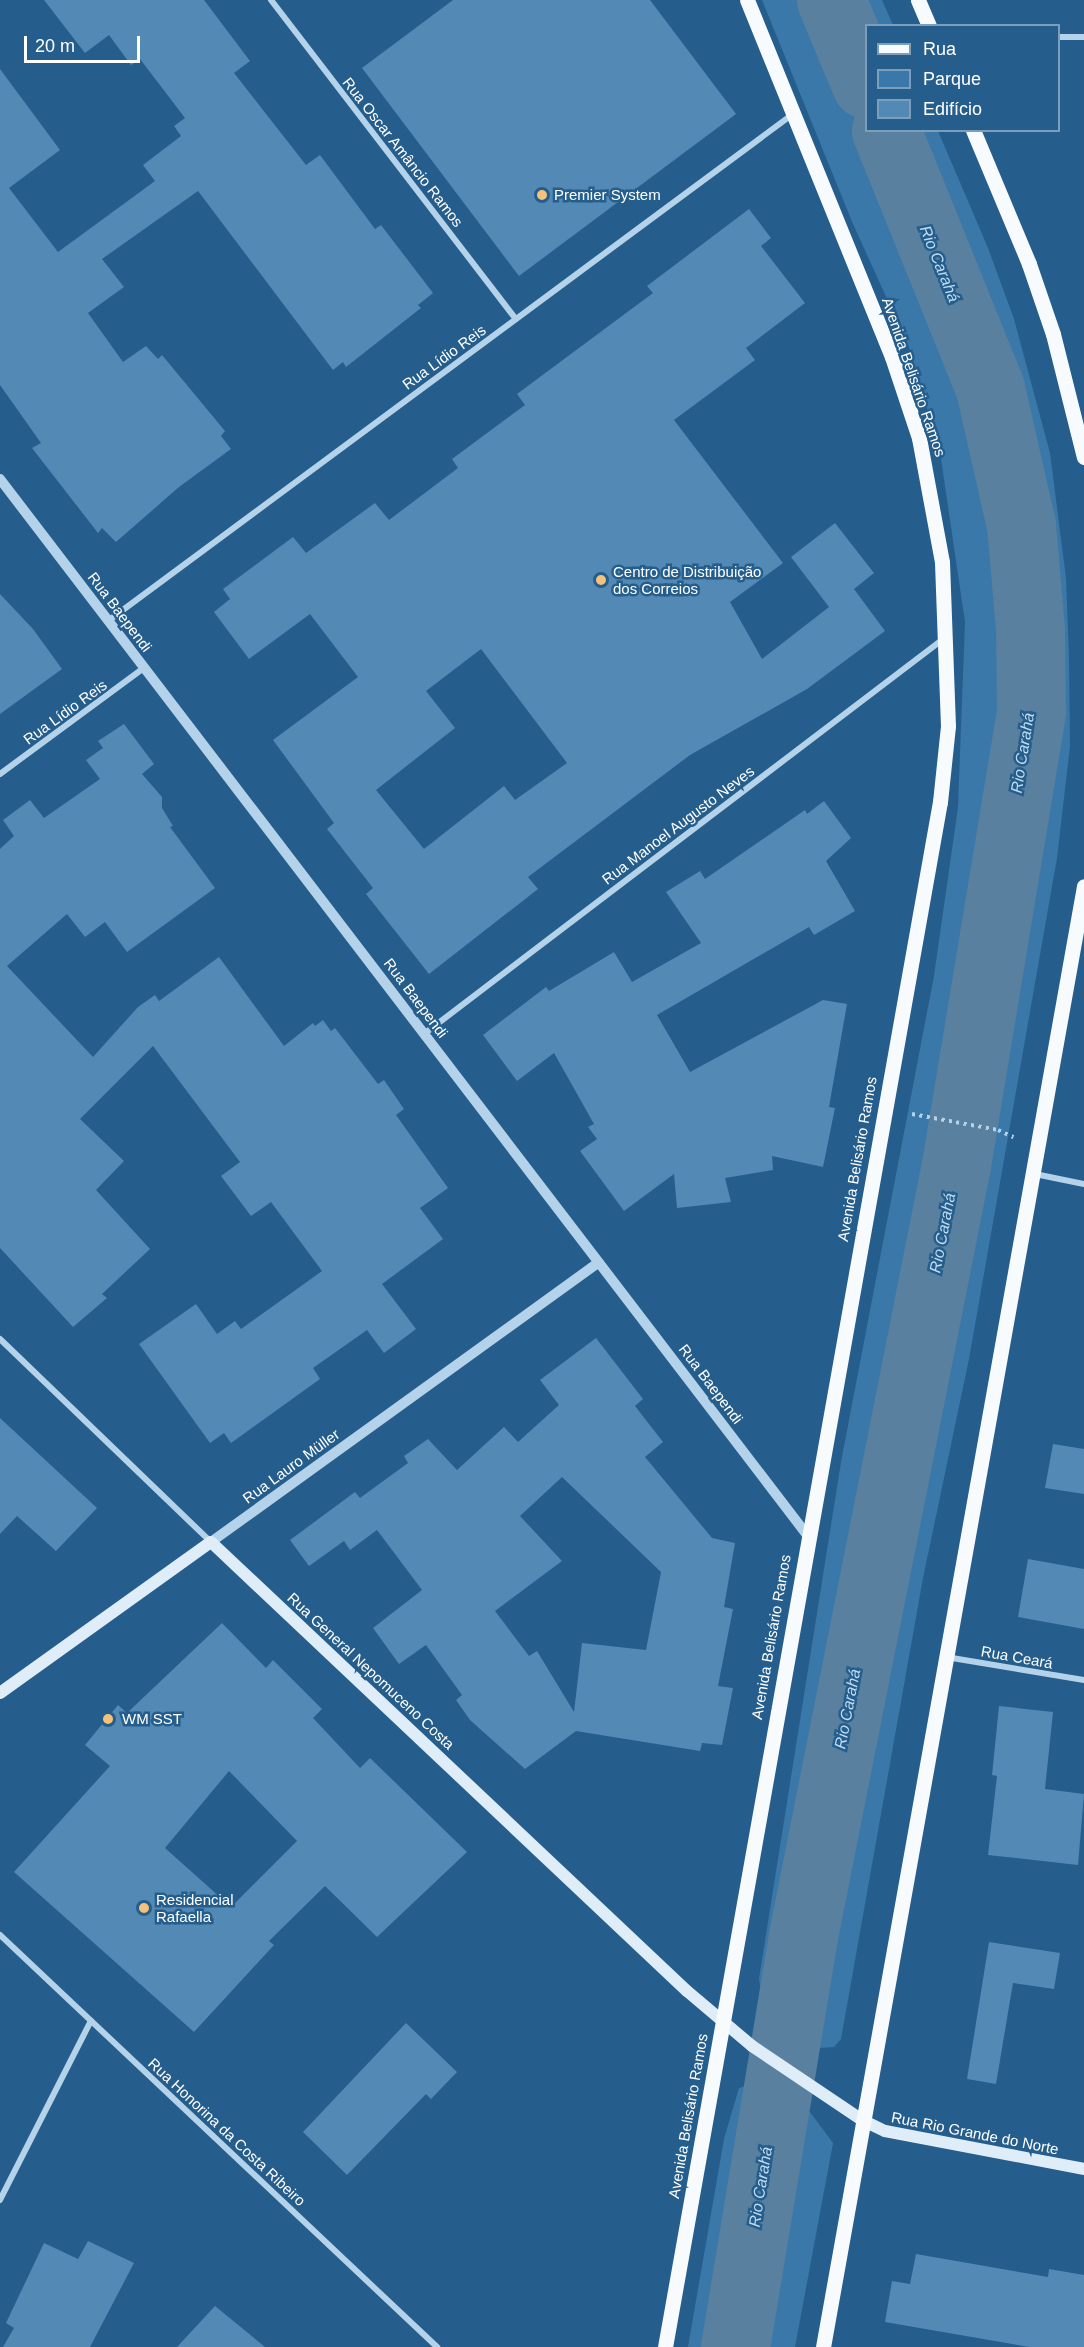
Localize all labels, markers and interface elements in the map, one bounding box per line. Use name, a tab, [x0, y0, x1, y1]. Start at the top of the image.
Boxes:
scale bar	[27, 24, 142, 62]
legend	[865, 24, 1060, 132]
text: 20 m	[35, 36, 75, 56]
text: Rua	[923, 39, 956, 59]
text: Parque	[923, 69, 981, 89]
street label: Rua Oscar Amâncio Ramos	[339, 73, 467, 231]
text: Edifício	[923, 99, 982, 119]
place label: Premier System	[554, 186, 661, 204]
marker: Premier System	[535, 188, 549, 202]
water label: Rio Carahá	[915, 223, 963, 305]
street label: Avenida Belisário Ramos	[878, 295, 950, 459]
street label: Rua Lídio Reis	[399, 321, 489, 393]
place label: Centro de Distribuição dos Correios	[613, 562, 761, 597]
street label: Rua Baependi	[84, 569, 156, 655]
marker: Centro de Distribuição dos Correios	[594, 573, 608, 587]
street label: Rua Lídio Reis	[20, 676, 110, 748]
water label: Rio Carahá	[1007, 712, 1039, 794]
street label: Rua Manoel Augusto Neves	[598, 762, 758, 888]
street label: Rua Baependi	[380, 955, 452, 1041]
street label: Avenida Belisário Ramos	[834, 1075, 880, 1243]
water label: Rio Carahá	[926, 1191, 960, 1275]
street label: Rua Baependi	[675, 1341, 747, 1427]
street label: Rua Lauro Müller	[239, 1425, 343, 1507]
street label: Avenida Belisário Ramos	[748, 1553, 794, 1721]
street label: Rua General Nepomuceno Costa	[284, 1589, 458, 1753]
street label: Rua Ceará	[980, 1642, 1054, 1672]
water label: Rio Carahá	[831, 1667, 865, 1751]
marker: WM SST	[99, 1710, 117, 1728]
place label: WM SST	[122, 1710, 182, 1728]
place label: Residencial Rafaella	[156, 1890, 234, 1925]
marker: Residencial Rafaella	[137, 1901, 151, 1915]
street label: Avenida Belisário Ramos	[665, 2032, 711, 2200]
street label: Rua Honorina da Costa Ribeiro	[145, 2054, 309, 2210]
street label: Rua Rio Grande do Norte	[890, 2108, 1060, 2158]
water label: Rio Carahá	[745, 2146, 777, 2228]

